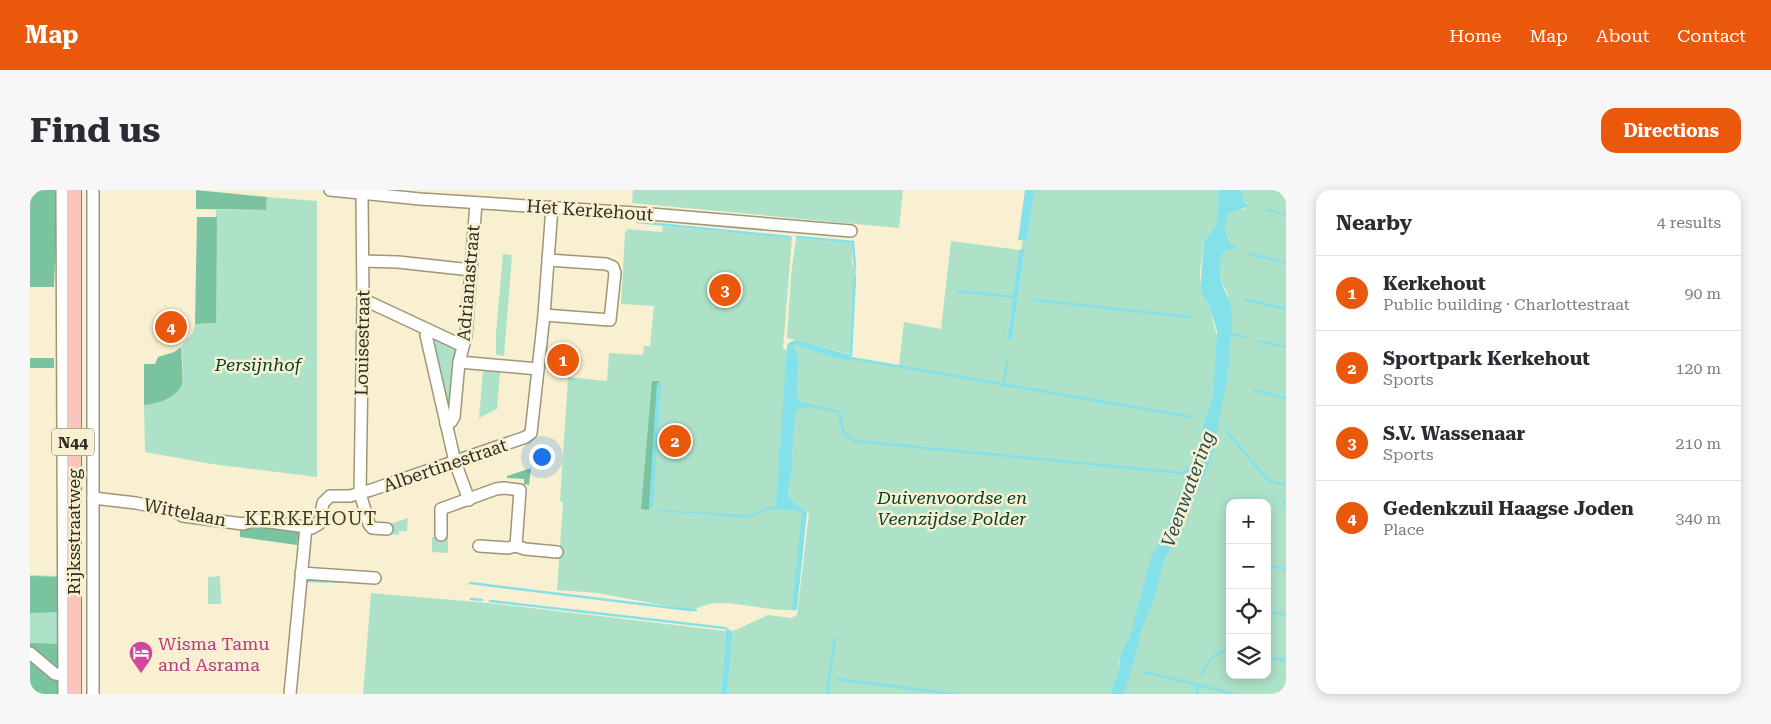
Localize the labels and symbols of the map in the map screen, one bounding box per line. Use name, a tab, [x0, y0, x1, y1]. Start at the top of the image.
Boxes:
street label: Het Kerkehout	[526, 195, 654, 225]
street label: Adrianastraat	[452, 224, 484, 342]
pin: 3	[709, 271, 741, 309]
street label: Louisestraat	[351, 290, 373, 396]
pin: 4	[155, 308, 187, 346]
pin: 1	[547, 341, 579, 379]
park label: Persijnhof	[214, 354, 304, 375]
pin: 2	[659, 422, 691, 460]
road number: N44	[52, 428, 94, 456]
water label: Veenwatering	[1156, 428, 1220, 550]
street label: Albertinestraat	[380, 434, 510, 496]
your location	[529, 444, 555, 470]
street label: Rijksstraatweg	[63, 468, 84, 595]
park label: Duivenvoordse en Veenzijdse Polder	[876, 487, 1027, 529]
street label: Wittelaan	[142, 494, 228, 530]
district label: KERKEHOUT	[244, 507, 378, 530]
place label: Wisma Tamu and Asrama	[158, 633, 269, 675]
hotel icon: Wisma Tamu and Asrama	[128, 640, 154, 674]

